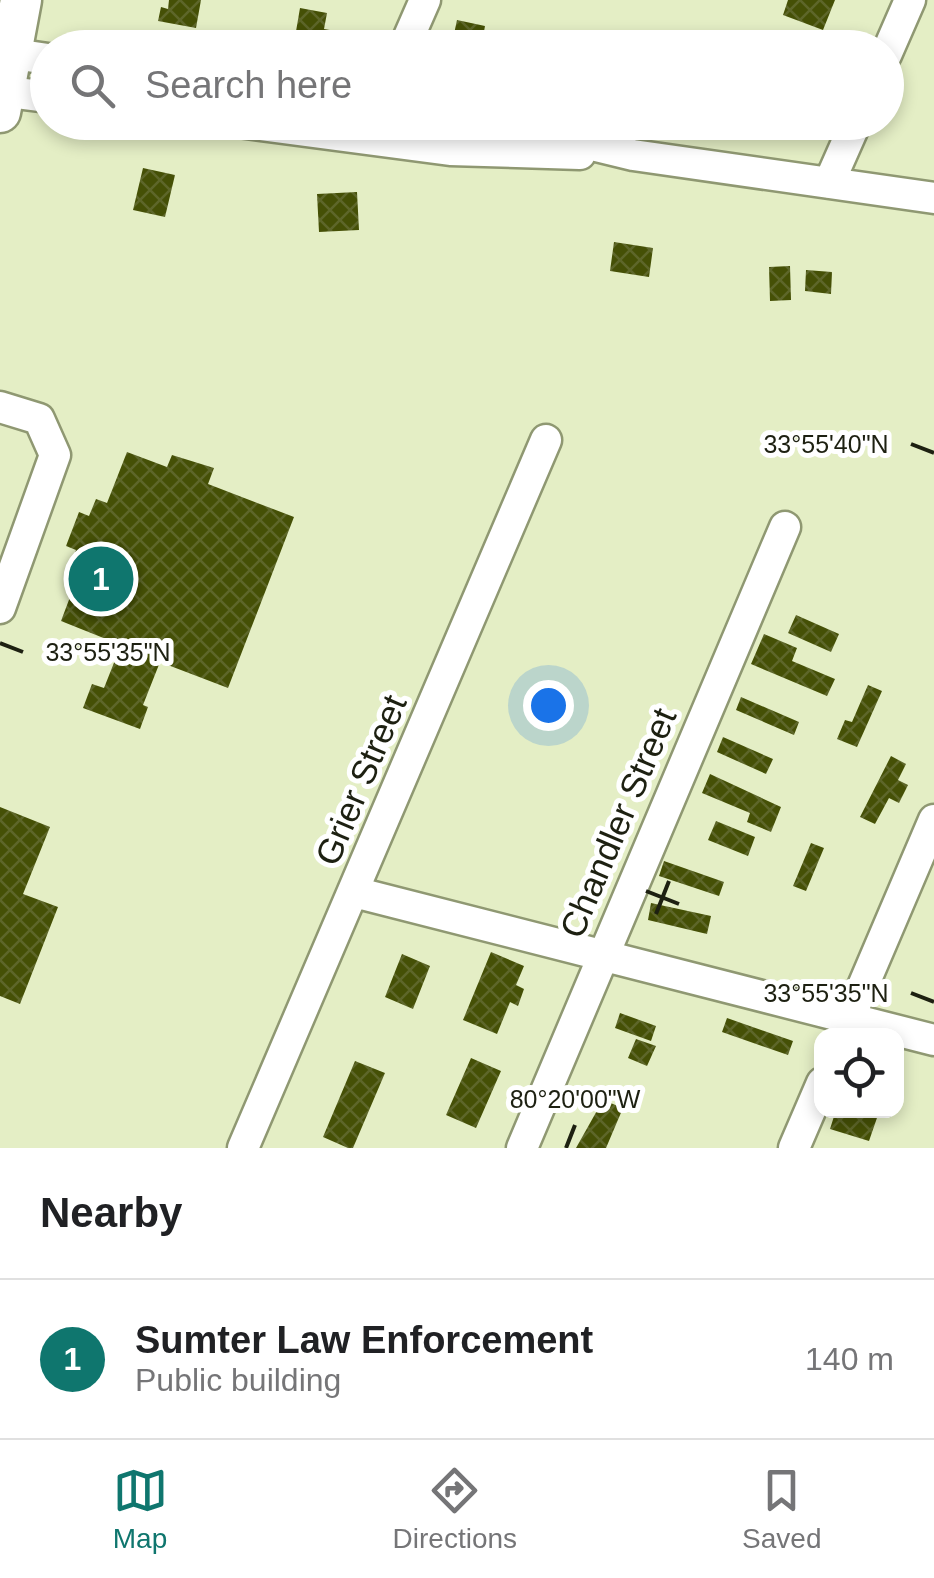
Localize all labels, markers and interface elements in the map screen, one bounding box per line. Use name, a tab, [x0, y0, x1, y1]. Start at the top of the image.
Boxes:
search box	[30, 30, 904, 140]
icon: search	[65, 58, 120, 113]
text: Search here	[145, 64, 352, 106]
text: 33°55'40"N	[763, 430, 889, 458]
pin: 1	[68, 542, 134, 616]
text: 33°55'35"N	[45, 638, 171, 666]
your location	[523, 680, 574, 731]
street label: Grier Street	[307, 689, 414, 871]
street label: Chandler Street	[552, 702, 683, 943]
text: 33°55'35"N	[763, 979, 889, 1007]
map controls	[814, 1028, 904, 1118]
button: locate	[814, 1028, 904, 1118]
text: 80°20'00"W	[510, 1085, 641, 1113]
text: Nearby	[40, 1189, 182, 1236]
text: Sumter Law Enforcement	[135, 1319, 593, 1361]
text: 1	[64, 1341, 81, 1377]
text: 140 m	[805, 1341, 894, 1377]
text: Public building	[135, 1362, 341, 1398]
tab: Map	[113, 1463, 168, 1555]
tab: Directions	[393, 1463, 517, 1555]
tab: Saved	[742, 1463, 821, 1555]

